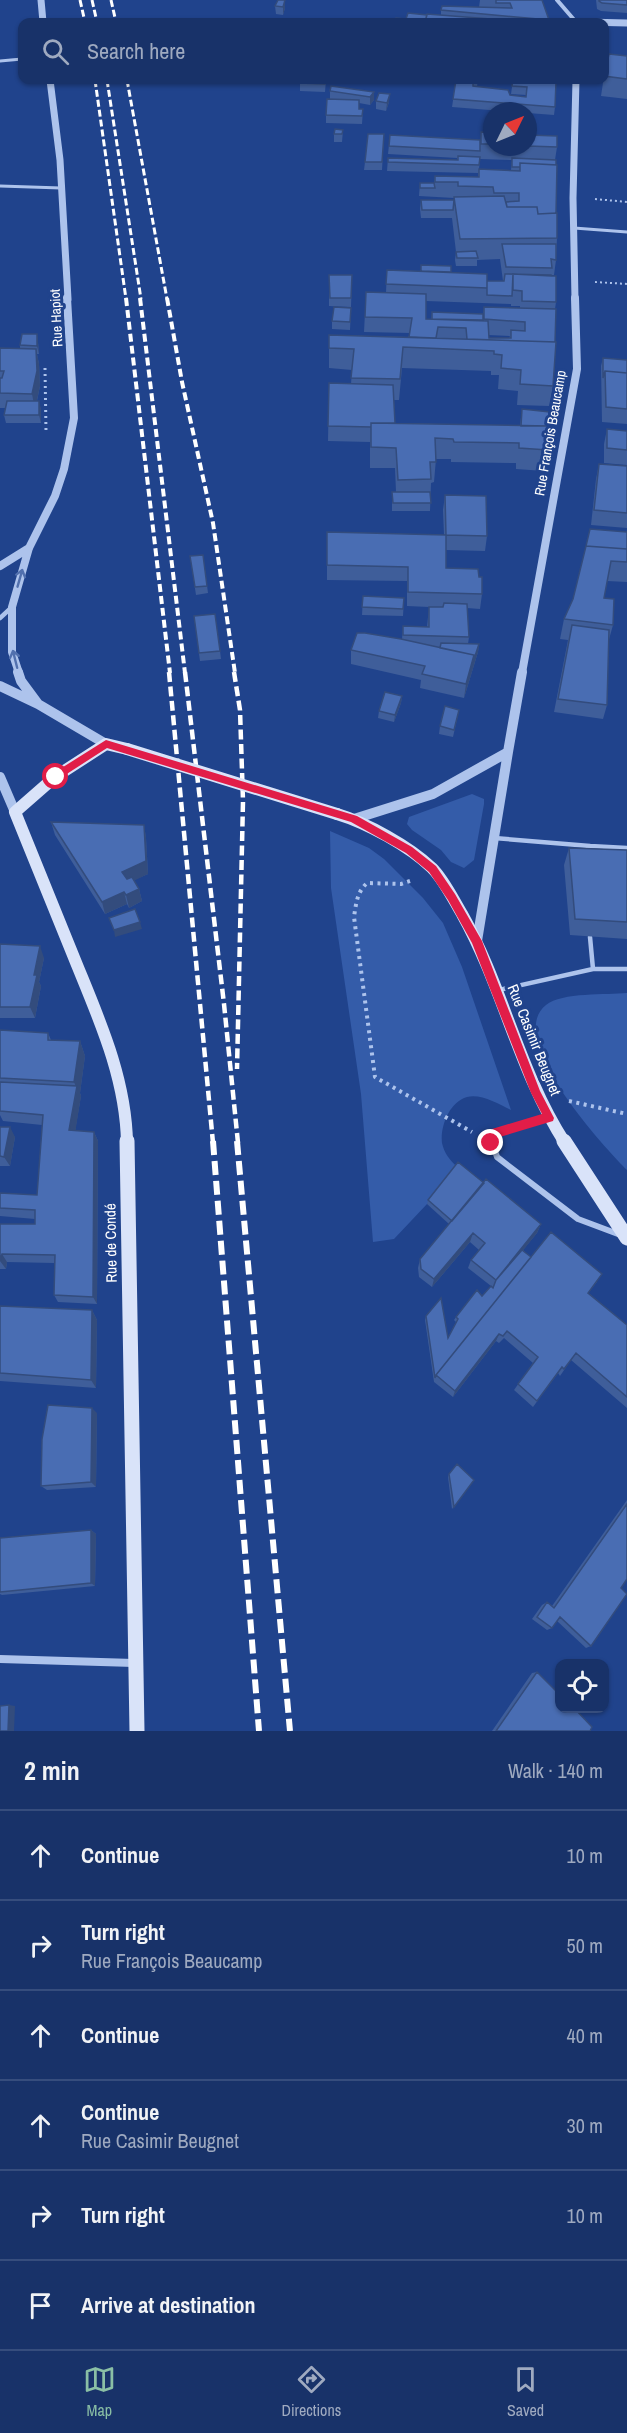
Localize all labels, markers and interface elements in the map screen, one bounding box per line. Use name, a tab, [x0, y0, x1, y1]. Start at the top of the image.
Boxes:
search box	[18, 18, 609, 84]
icon: search	[39, 35, 72, 68]
text: Search here	[87, 36, 185, 66]
north arrow	[483, 102, 537, 156]
street label: Rue Hapiot	[45, 289, 67, 347]
street label: Rue François Beaucamp	[530, 369, 570, 497]
one-way arrow	[15, 569, 26, 588]
one-way arrow	[8, 650, 20, 669]
route start	[42, 763, 68, 789]
street label: Rue Casimir Beugnet	[503, 981, 567, 1099]
route end	[477, 1129, 503, 1155]
street label: Rue de Condé	[99, 1203, 122, 1283]
map controls	[555, 1659, 609, 1713]
button: locate	[555, 1659, 609, 1713]
text: 2 min	[24, 1753, 80, 1788]
text: Walk · 140 m	[508, 1757, 603, 1784]
icon: ahead	[24, 1839, 57, 1872]
text: Continue	[81, 1840, 159, 1870]
text: 10 m	[567, 1842, 603, 1869]
text: Turn right	[81, 1917, 165, 1947]
icon: right	[24, 1929, 57, 1962]
text: 50 m	[567, 1932, 603, 1959]
text: Rue François Beaucamp	[81, 1947, 262, 1974]
icon: ahead	[24, 2019, 57, 2052]
text: Continue	[81, 2020, 159, 2050]
text: 40 m	[567, 2022, 603, 2049]
text: Continue	[81, 2097, 159, 2127]
icon: ahead	[24, 2109, 57, 2142]
text: 30 m	[567, 2112, 603, 2139]
text: Rue Casimir Beugnet	[81, 2127, 239, 2154]
icon: right	[24, 2199, 57, 2232]
text: Turn right	[81, 2200, 165, 2230]
text: 10 m	[567, 2202, 603, 2229]
icon: arrive	[24, 2289, 57, 2322]
text: Arrive at destination	[81, 2290, 255, 2320]
tab: Map	[83, 2363, 116, 2421]
tab: Directions	[281, 2363, 341, 2421]
tab: Saved	[507, 2363, 544, 2421]

